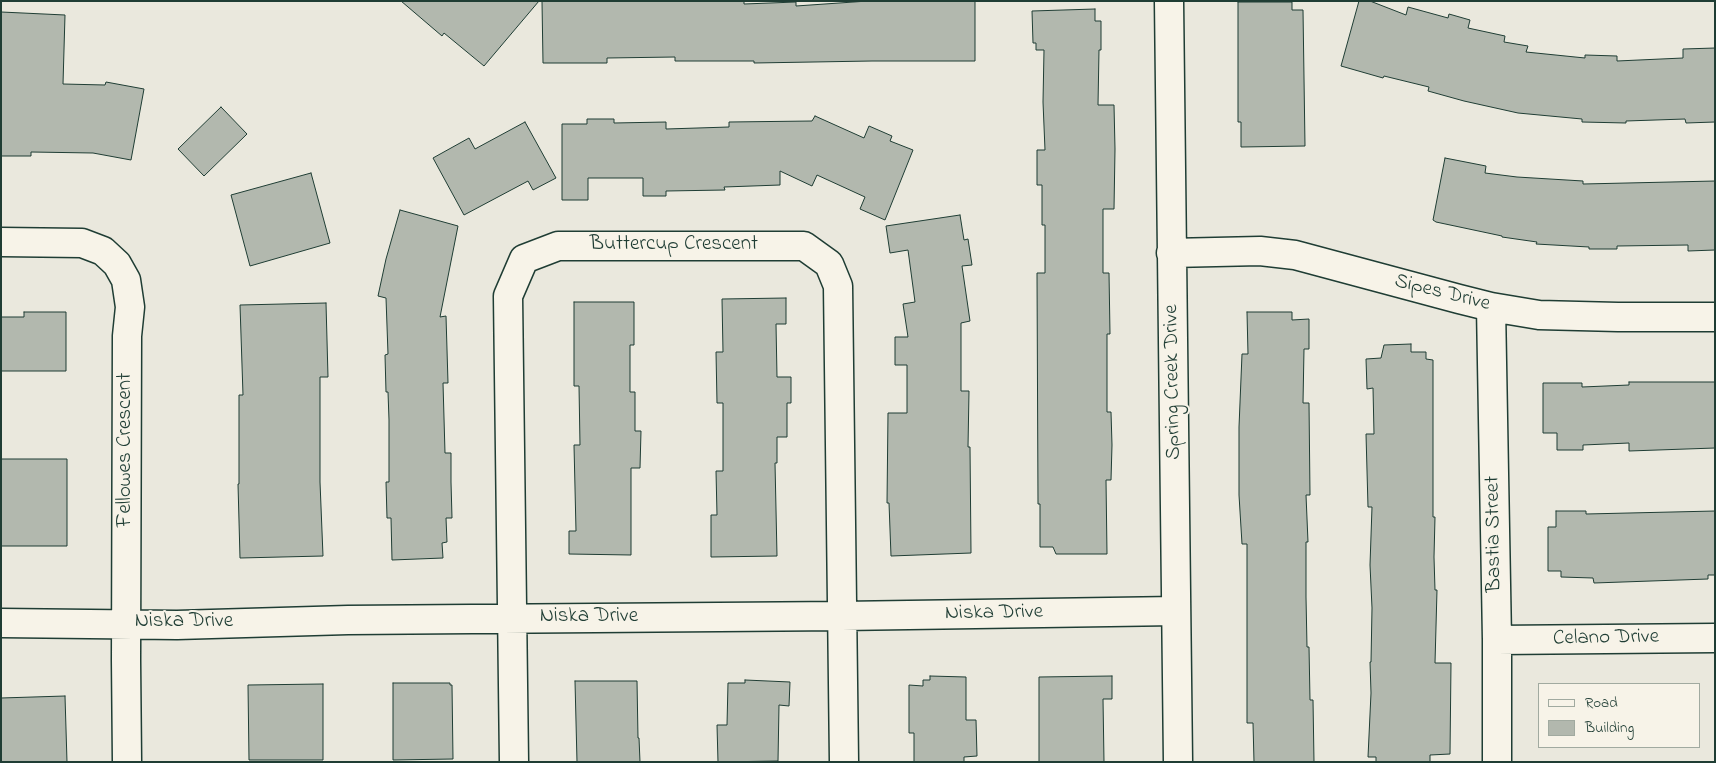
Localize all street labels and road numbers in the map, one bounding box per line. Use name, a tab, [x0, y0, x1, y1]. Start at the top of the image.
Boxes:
street label: Buttercup Crescent	[590, 233, 758, 259]
street label: Sipes Drive	[1391, 270, 1493, 318]
street label: Spring Creek Drive	[1160, 304, 1188, 460]
street label: Fellowes Crescent	[114, 373, 140, 527]
street label: Bastia Street	[1481, 476, 1509, 592]
street label: Niska Drive	[945, 601, 1043, 627]
street label: Niska Drive	[540, 605, 638, 631]
street label: Niska Drive	[135, 610, 233, 636]
street label: Celano Drive	[1553, 625, 1659, 653]

